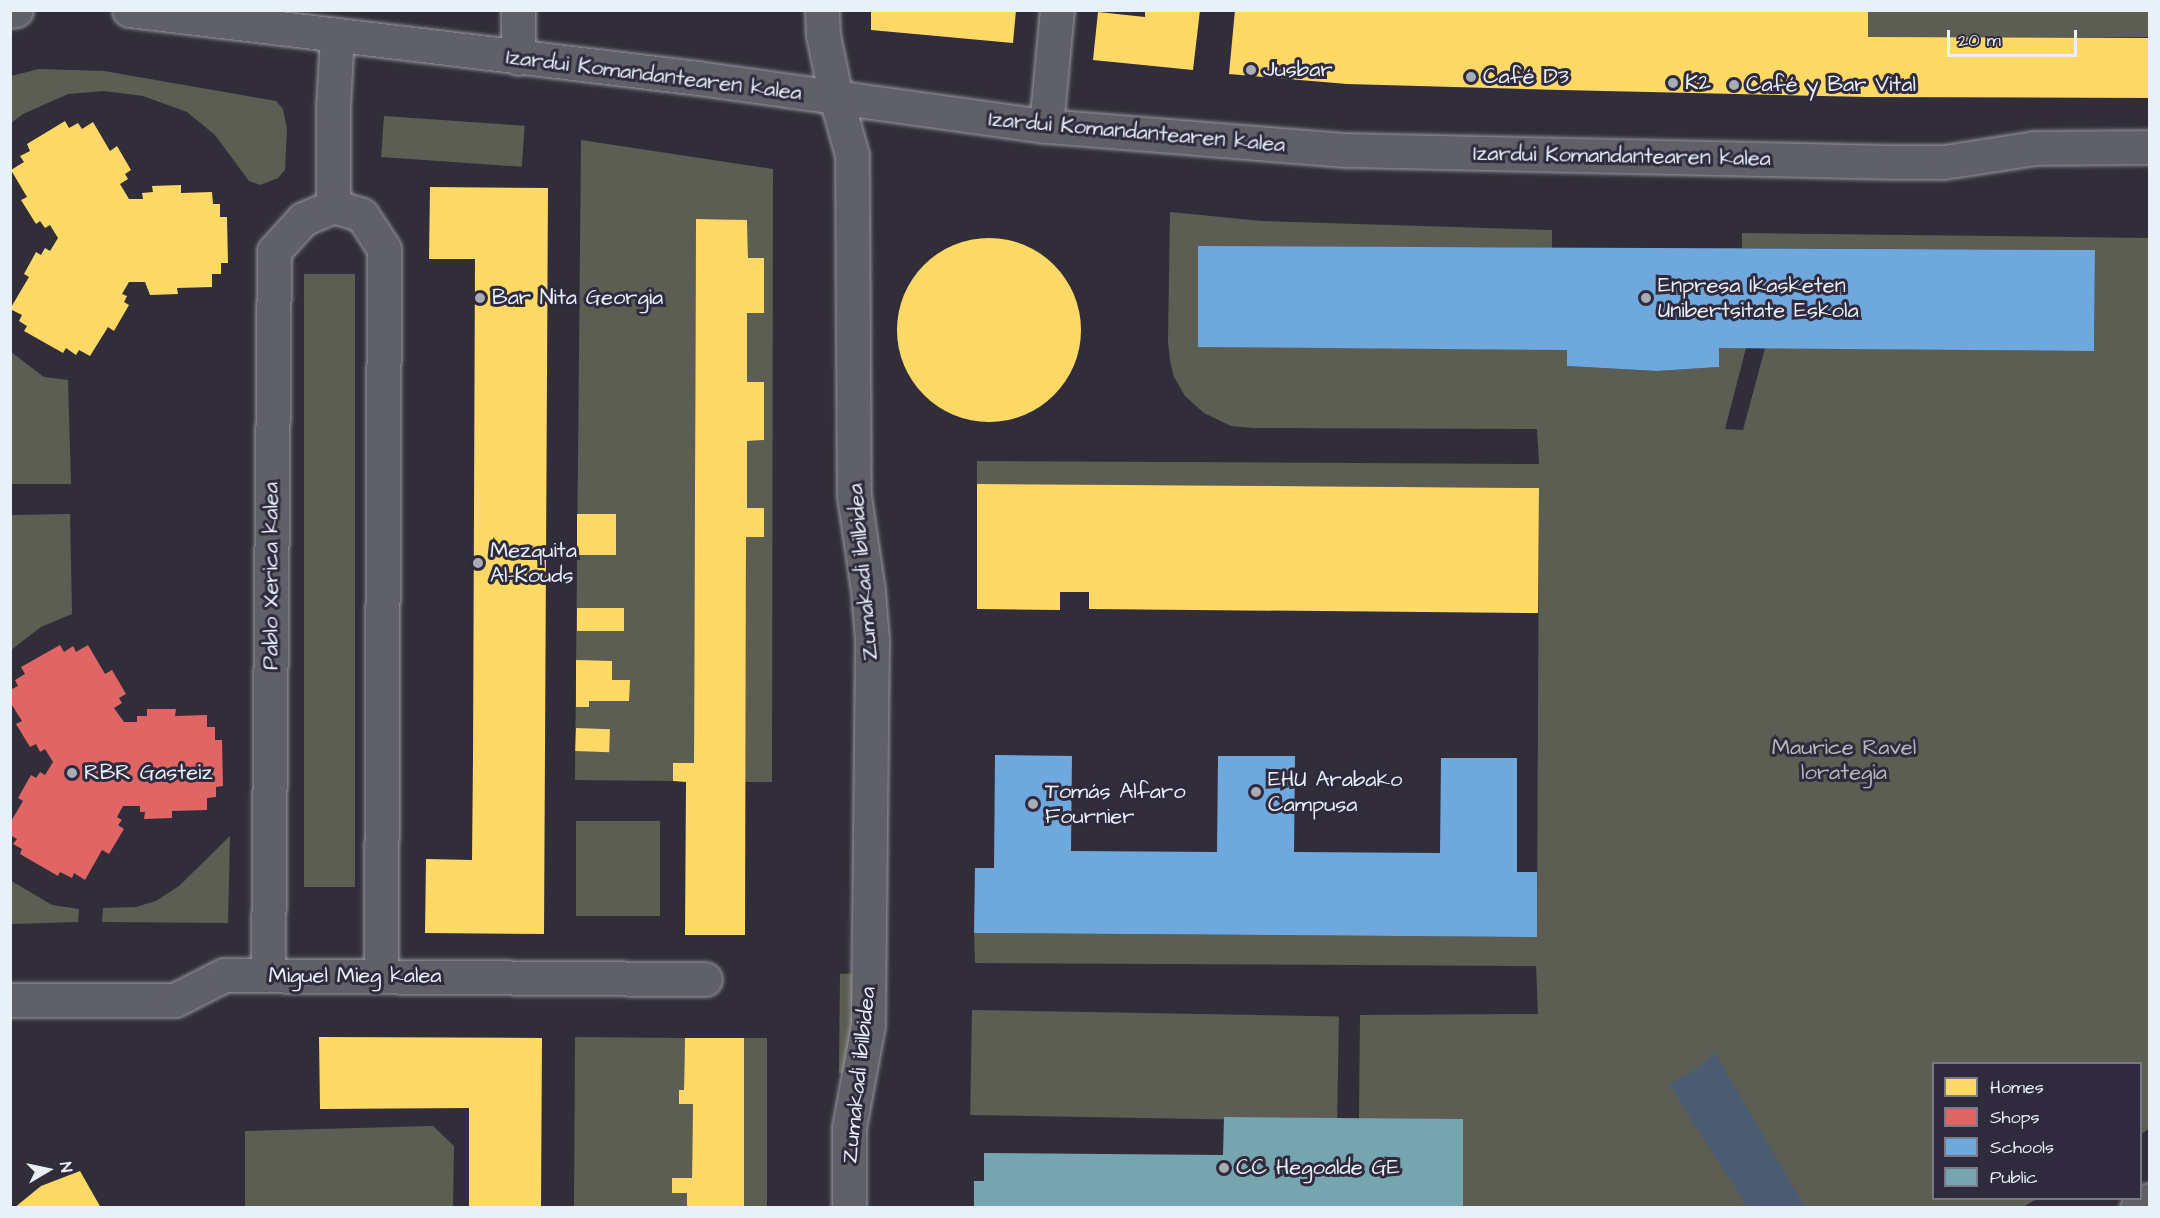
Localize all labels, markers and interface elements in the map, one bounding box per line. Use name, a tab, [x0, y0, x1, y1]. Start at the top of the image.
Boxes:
scale bar	[1950, 18, 2080, 56]
text: 20 m	[1958, 28, 2001, 53]
street label: Izardui Komandantearen kalea	[505, 44, 803, 106]
place label: Jusbar	[1263, 57, 1333, 83]
marker: Jusbar	[1244, 63, 1258, 77]
place label: Café D3	[1483, 64, 1569, 90]
marker: Café D3	[1464, 70, 1478, 84]
place label: K2	[1685, 70, 1711, 96]
place label: Café y Bar Vital	[1746, 72, 1916, 98]
marker: K2	[1666, 76, 1680, 90]
marker: Café y Bar Vital	[1727, 78, 1741, 92]
street label: Izardui Komandantearen kalea	[988, 106, 1286, 158]
street label: Izardui Komandantearen kalea	[1473, 140, 1771, 172]
place label: Enpresa Ikasketen Unibertsitate Eskola	[1658, 272, 1859, 324]
place label: Bar Nita Georgia	[492, 285, 663, 311]
marker: Bar Nita Georgia	[473, 291, 487, 305]
marker: Enpresa Ikasketen Unibertsitate Eskola	[1639, 291, 1653, 305]
street label: Pablo Xerica kalea	[258, 482, 284, 670]
street label: Zumakadi ibilbidea	[842, 482, 884, 662]
place label: Mezquita Al-Kouds	[490, 537, 577, 588]
marker: Mezquita Al-Kouds	[471, 556, 485, 570]
park label: Maurice Ravel lorategia	[1772, 734, 1916, 786]
place label: RBR Gasteiz	[84, 760, 212, 786]
marker: RBR Gasteiz	[65, 766, 79, 780]
place label: EHU Arabako Campusa	[1268, 766, 1402, 818]
place label: Tomás Alfaro Fournier	[1045, 778, 1186, 830]
marker: EHU Arabako Campusa	[1249, 785, 1263, 799]
marker: Tomás Alfaro Fournier	[1026, 797, 1040, 811]
street label: Miguel Mieg kalea	[268, 963, 442, 989]
street label: Zumakadi ibilbidea	[837, 985, 881, 1165]
legend	[1932, 1062, 2142, 1200]
text: Homes	[1990, 1075, 2044, 1100]
text: Shops	[1990, 1105, 2040, 1130]
text: Schools	[1990, 1135, 2054, 1160]
north arrow	[18, 1140, 78, 1200]
place label: CC Hegoalde GE	[1236, 1155, 1400, 1181]
text: N	[54, 1161, 77, 1174]
marker: CC Hegoalde GE	[1217, 1161, 1231, 1175]
text: Public	[1990, 1165, 2038, 1190]

